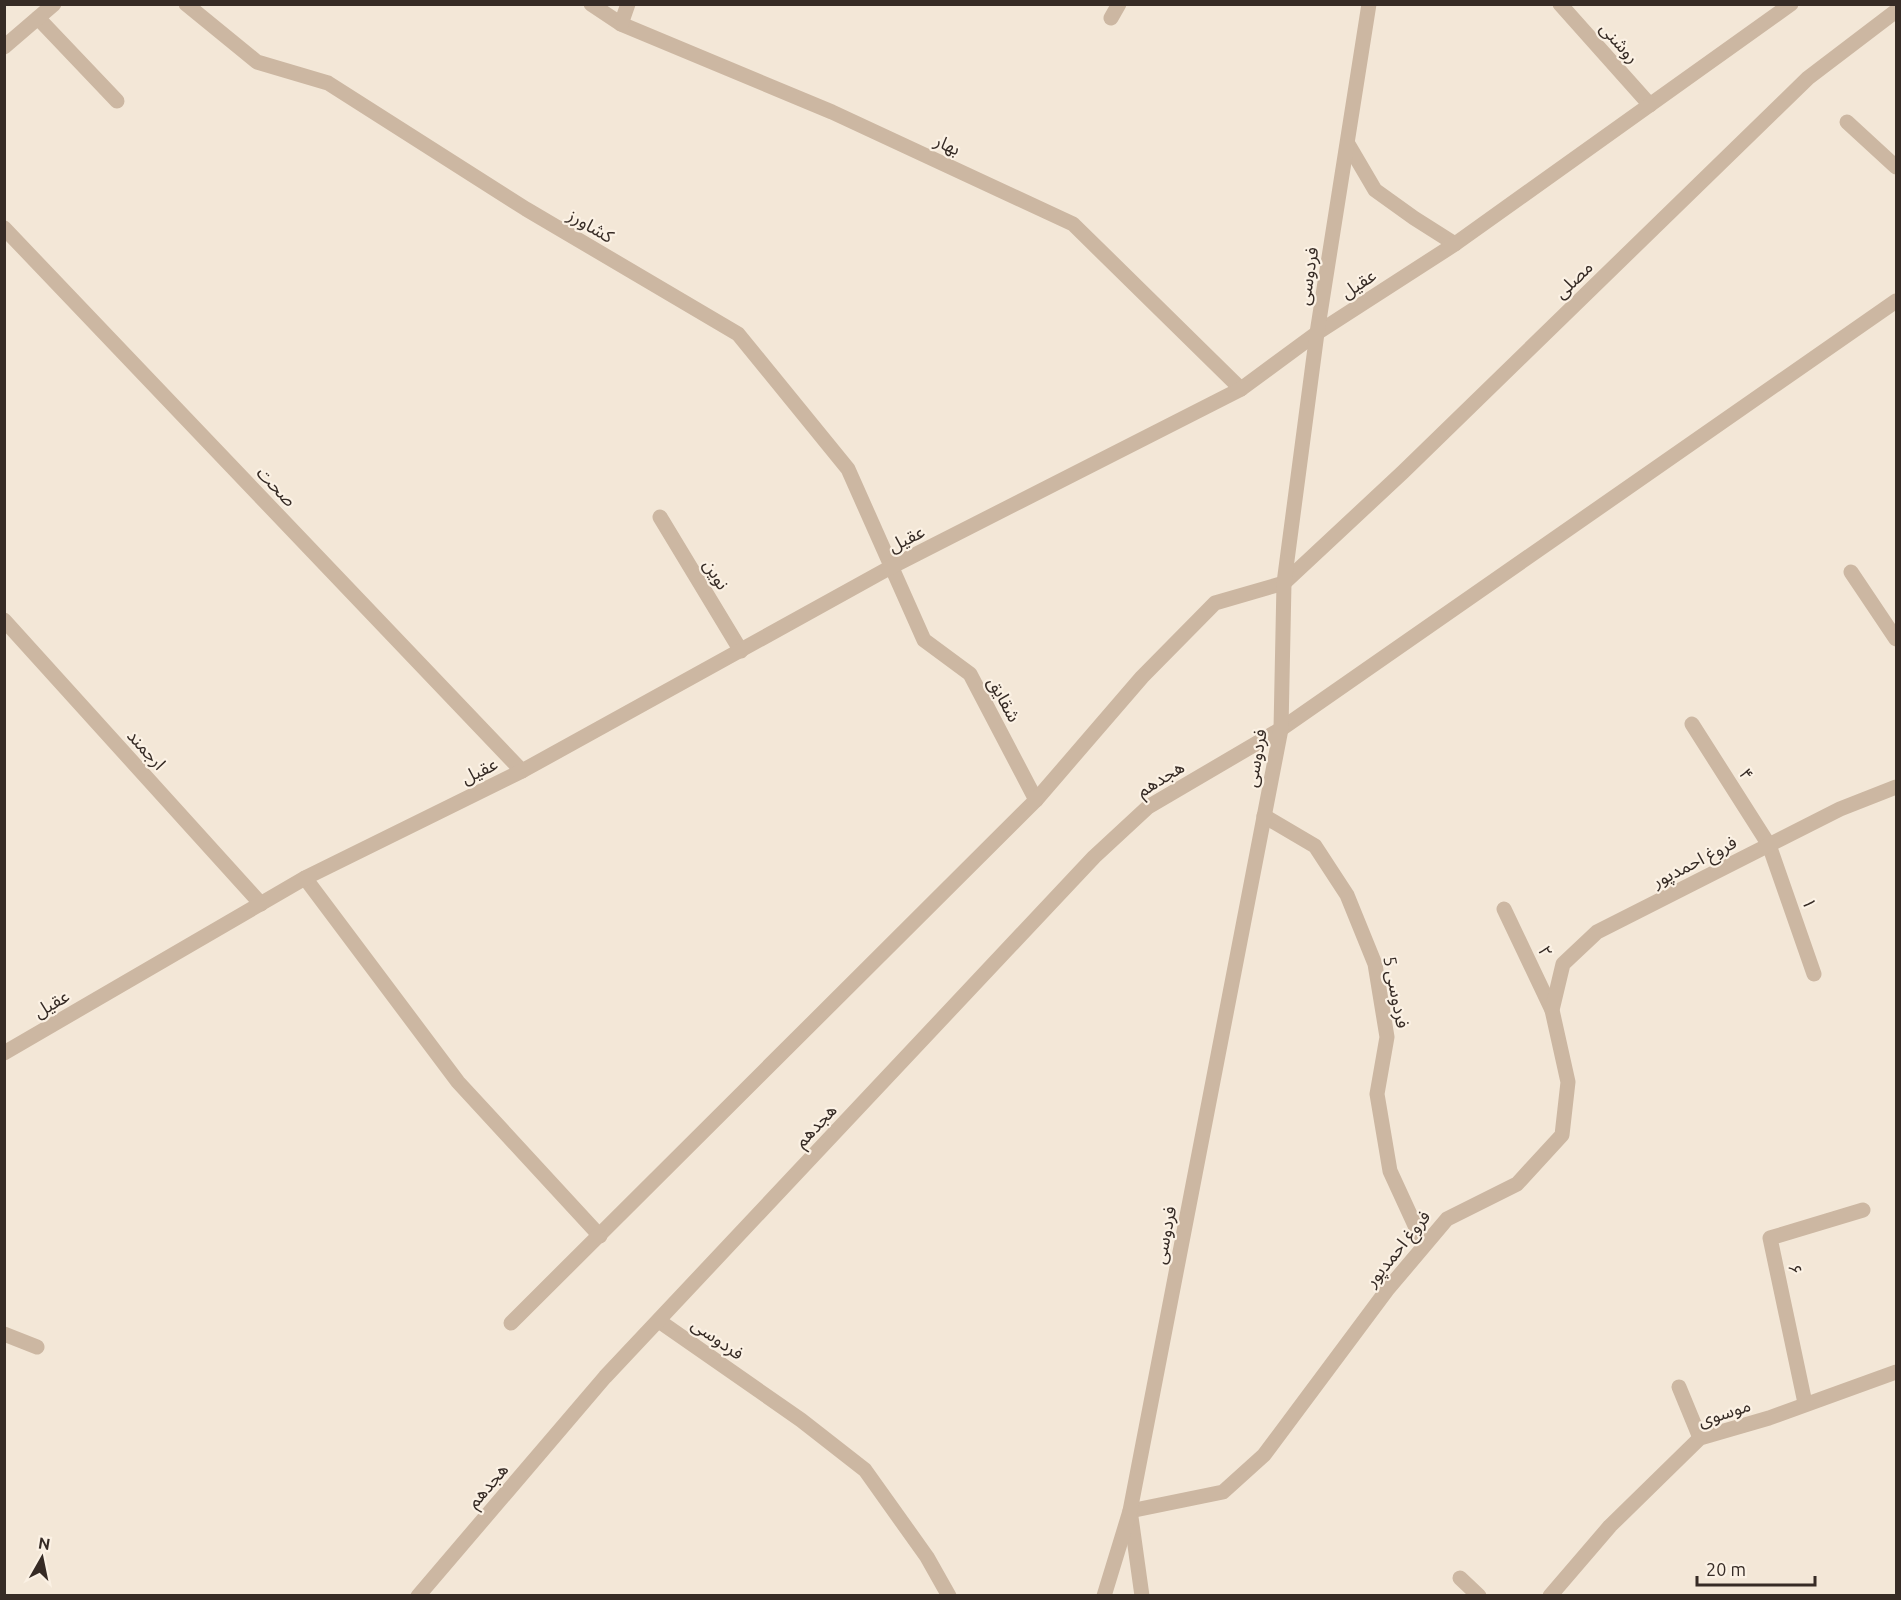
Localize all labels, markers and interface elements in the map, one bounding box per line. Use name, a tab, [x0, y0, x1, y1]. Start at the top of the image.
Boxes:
street label: روشنی	[1595, 17, 1644, 68]
street label: بهار	[930, 129, 964, 160]
street label: کشاورز	[563, 204, 618, 248]
street label: فردوسی	[1293, 245, 1323, 307]
street label: مصلی	[1550, 256, 1598, 303]
street label: عقیل	[1337, 264, 1380, 303]
street label: صحت	[253, 462, 301, 510]
street label: عقیل	[885, 521, 928, 557]
street label: نوین	[699, 555, 734, 594]
street label: شقایق	[983, 673, 1025, 726]
street label: ارجمند	[122, 725, 170, 774]
street label: فردوسی	[1240, 727, 1272, 789]
street label: عقیل	[458, 753, 501, 789]
street label: هجدهم	[1133, 756, 1189, 804]
street label: ۴	[1736, 764, 1758, 784]
street label: فروغ احمدپور	[1648, 831, 1742, 896]
street label: ۱	[1799, 895, 1821, 911]
street label: ۲	[1535, 942, 1557, 960]
street label: 5 فردوسی	[1378, 954, 1414, 1030]
street label: عقیل	[30, 985, 73, 1023]
street label: هجدهم	[790, 1099, 843, 1154]
street label: فردوسی	[1149, 1204, 1181, 1266]
street label: فروغ احمدپور	[1360, 1206, 1438, 1294]
street label: ۶	[1785, 1262, 1807, 1276]
street label: فردوسی	[687, 1313, 748, 1365]
street label: موسوی	[1695, 1394, 1753, 1432]
street label: هجدهم	[462, 1459, 515, 1514]
north arrow	[12, 1528, 72, 1588]
text: N	[37, 1533, 52, 1553]
scale bar	[1697, 1549, 1816, 1587]
text: 20 m	[1706, 1559, 1746, 1579]

